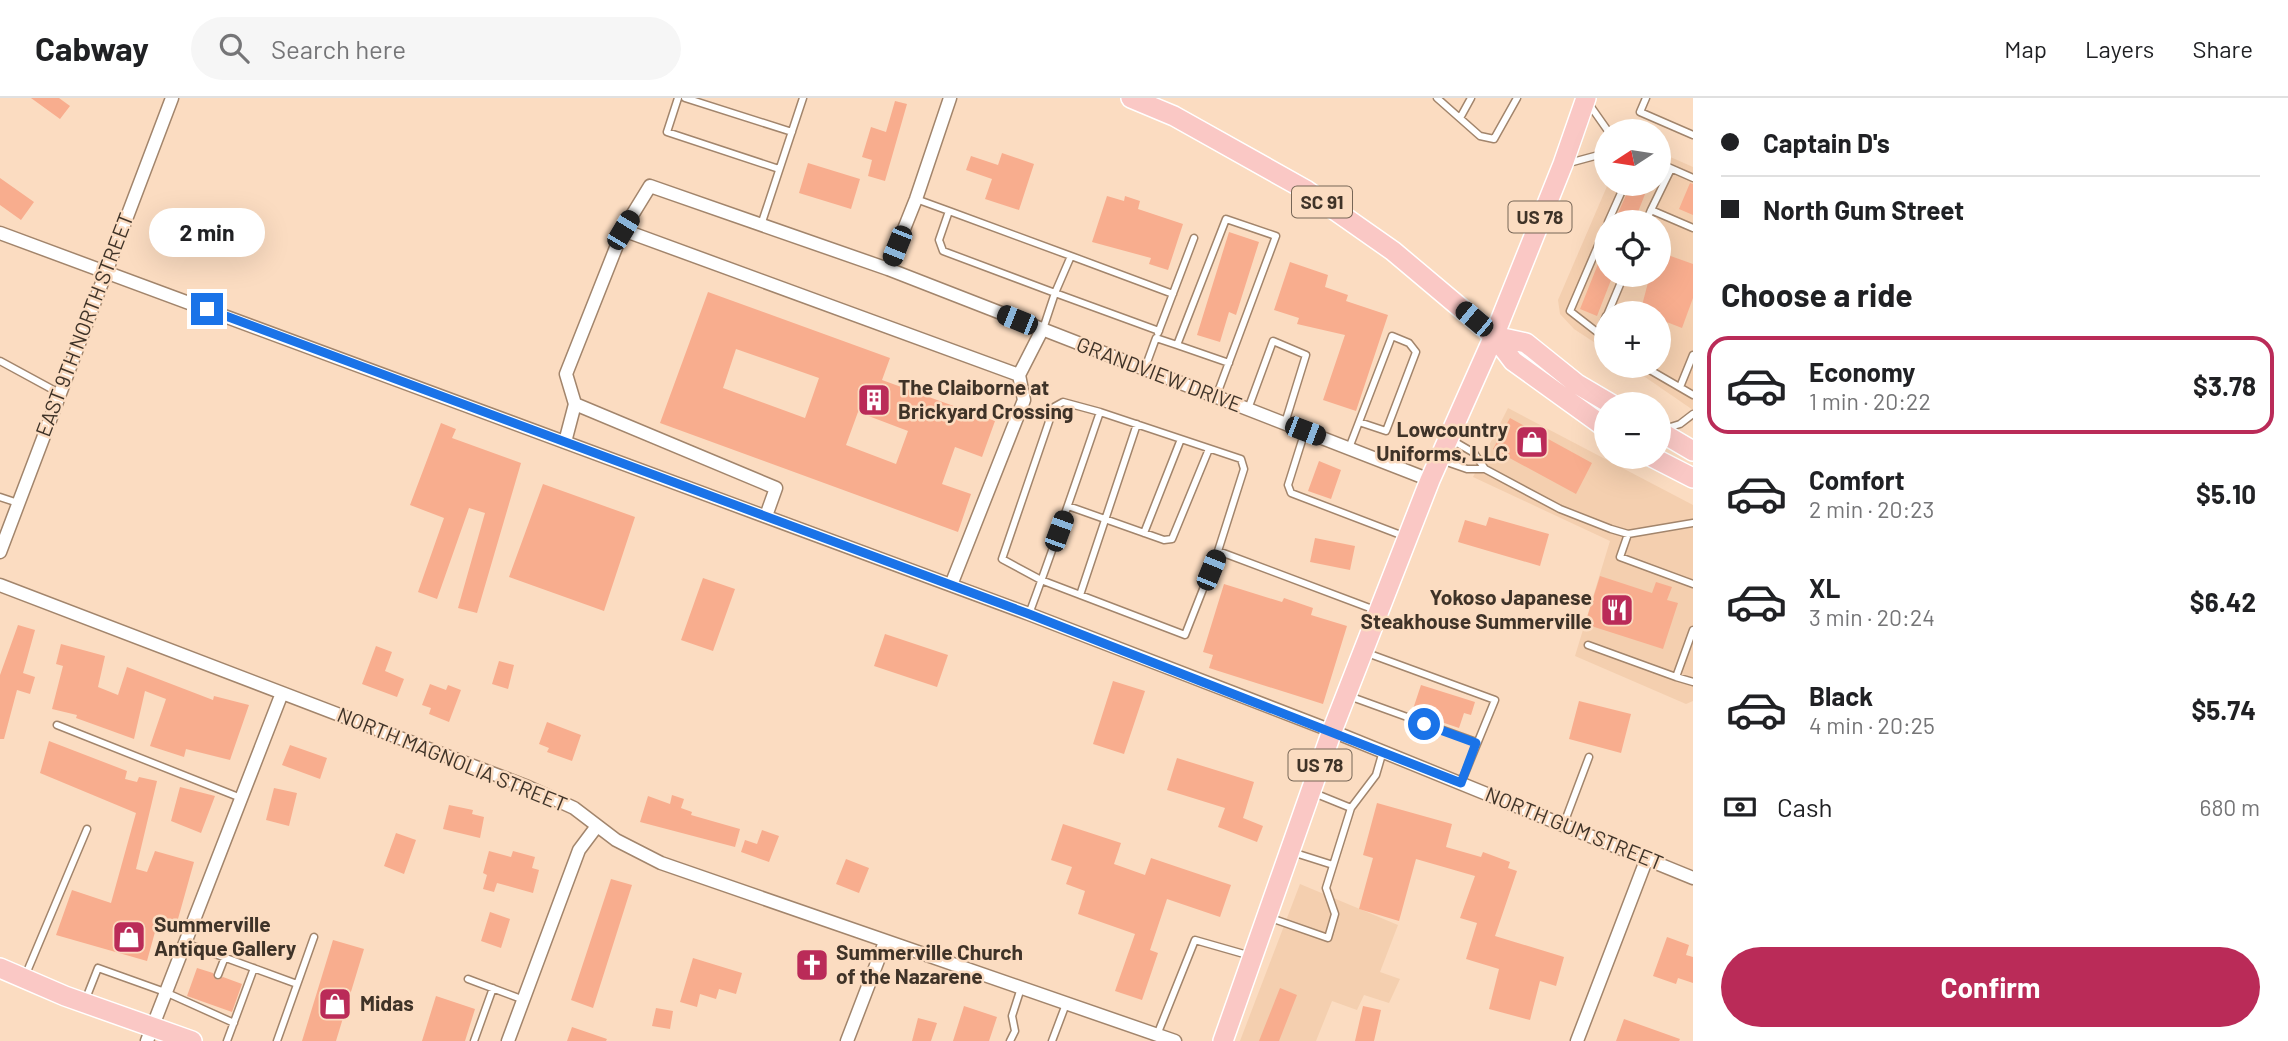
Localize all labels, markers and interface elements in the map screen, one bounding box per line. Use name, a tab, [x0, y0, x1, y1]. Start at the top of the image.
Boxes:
search box	[191, 17, 681, 80]
text: Cabway	[35, 28, 149, 68]
icon: search	[215, 29, 253, 67]
text: Search here	[271, 33, 406, 64]
text: Map	[2004, 34, 2047, 63]
text: Layers	[2085, 34, 2154, 63]
text: Share	[2192, 34, 2253, 63]
north arrow	[1594, 119, 1671, 196]
map controls	[1594, 119, 1671, 469]
text: Captain D's	[1763, 127, 1890, 158]
road number: SC 91	[1292, 186, 1352, 218]
text: North Gum Street	[1763, 194, 1964, 225]
road number: US 78	[1508, 202, 1572, 232]
car	[604, 207, 643, 253]
callout: 2 min	[149, 208, 265, 256]
street label: EAST 9TH NORTH STREET	[29, 209, 138, 440]
button: locate	[1594, 210, 1671, 287]
text: 2 min	[179, 218, 235, 246]
car	[880, 223, 915, 269]
text: Choose a ride	[1721, 275, 1913, 313]
route end	[191, 293, 223, 325]
car	[1452, 297, 1497, 341]
button: +	[1594, 301, 1671, 378]
car	[994, 302, 1041, 338]
street label: GRANDVIEW DRIVE	[1073, 331, 1246, 417]
icon: car	[1725, 354, 1788, 417]
text: Economy	[1809, 356, 1915, 387]
text: $3.78	[2193, 370, 2256, 401]
place label: The Claiborne at Brickyard Crossing	[898, 374, 1074, 423]
building icon: The Claiborne at Brickyard Crossing	[855, 381, 893, 419]
text: 1 min · 20:22	[1809, 387, 1931, 415]
button: −	[1594, 392, 1671, 469]
car	[1282, 414, 1329, 448]
place label: Lowcountry Uniforms, LLC	[1376, 416, 1508, 465]
shop icon: Lowcountry Uniforms, LLC	[1513, 423, 1551, 461]
icon: car	[1725, 462, 1788, 525]
text: Comfort	[1809, 464, 1905, 495]
text: $5.10	[2196, 478, 2256, 509]
text: 2 min · 20:23	[1809, 495, 1934, 523]
car	[1042, 508, 1077, 554]
car	[1194, 547, 1229, 593]
icon: car	[1725, 570, 1788, 633]
text: XL	[1809, 572, 1840, 603]
place label: Yokoso Japanese Steakhouse Summerville	[1361, 584, 1592, 633]
text: $6.42	[2190, 586, 2256, 617]
restaurant icon: Yokoso Japanese Steakhouse Summerville	[1598, 591, 1636, 629]
text: 3 min · 20:24	[1809, 603, 1935, 631]
icon: car	[1725, 678, 1788, 741]
text: Black	[1809, 680, 1873, 711]
text: $5.74	[2191, 694, 2256, 725]
street label: NORTH MAGNOLIA STREET	[334, 701, 571, 816]
route start	[1408, 708, 1440, 740]
text: 4 min · 20:25	[1809, 711, 1935, 739]
road number: US 78	[1288, 750, 1352, 780]
street label: NORTH GUM STREET	[1482, 780, 1667, 875]
icon: cash	[1721, 788, 1759, 826]
text: Cash	[1777, 791, 1832, 822]
text: 680 m	[2200, 793, 2260, 821]
place label: Summerville Antique Gallery	[154, 911, 297, 960]
shop icon: Summerville Antique Gallery	[110, 918, 148, 956]
place label: Summerville Church of the Nazarene	[836, 939, 1023, 988]
church icon: Summerville Church of the Nazarene	[793, 946, 831, 984]
button: Confirm	[1721, 947, 2260, 1027]
shop icon: Midas	[316, 985, 354, 1023]
place label: Midas	[360, 990, 414, 1015]

